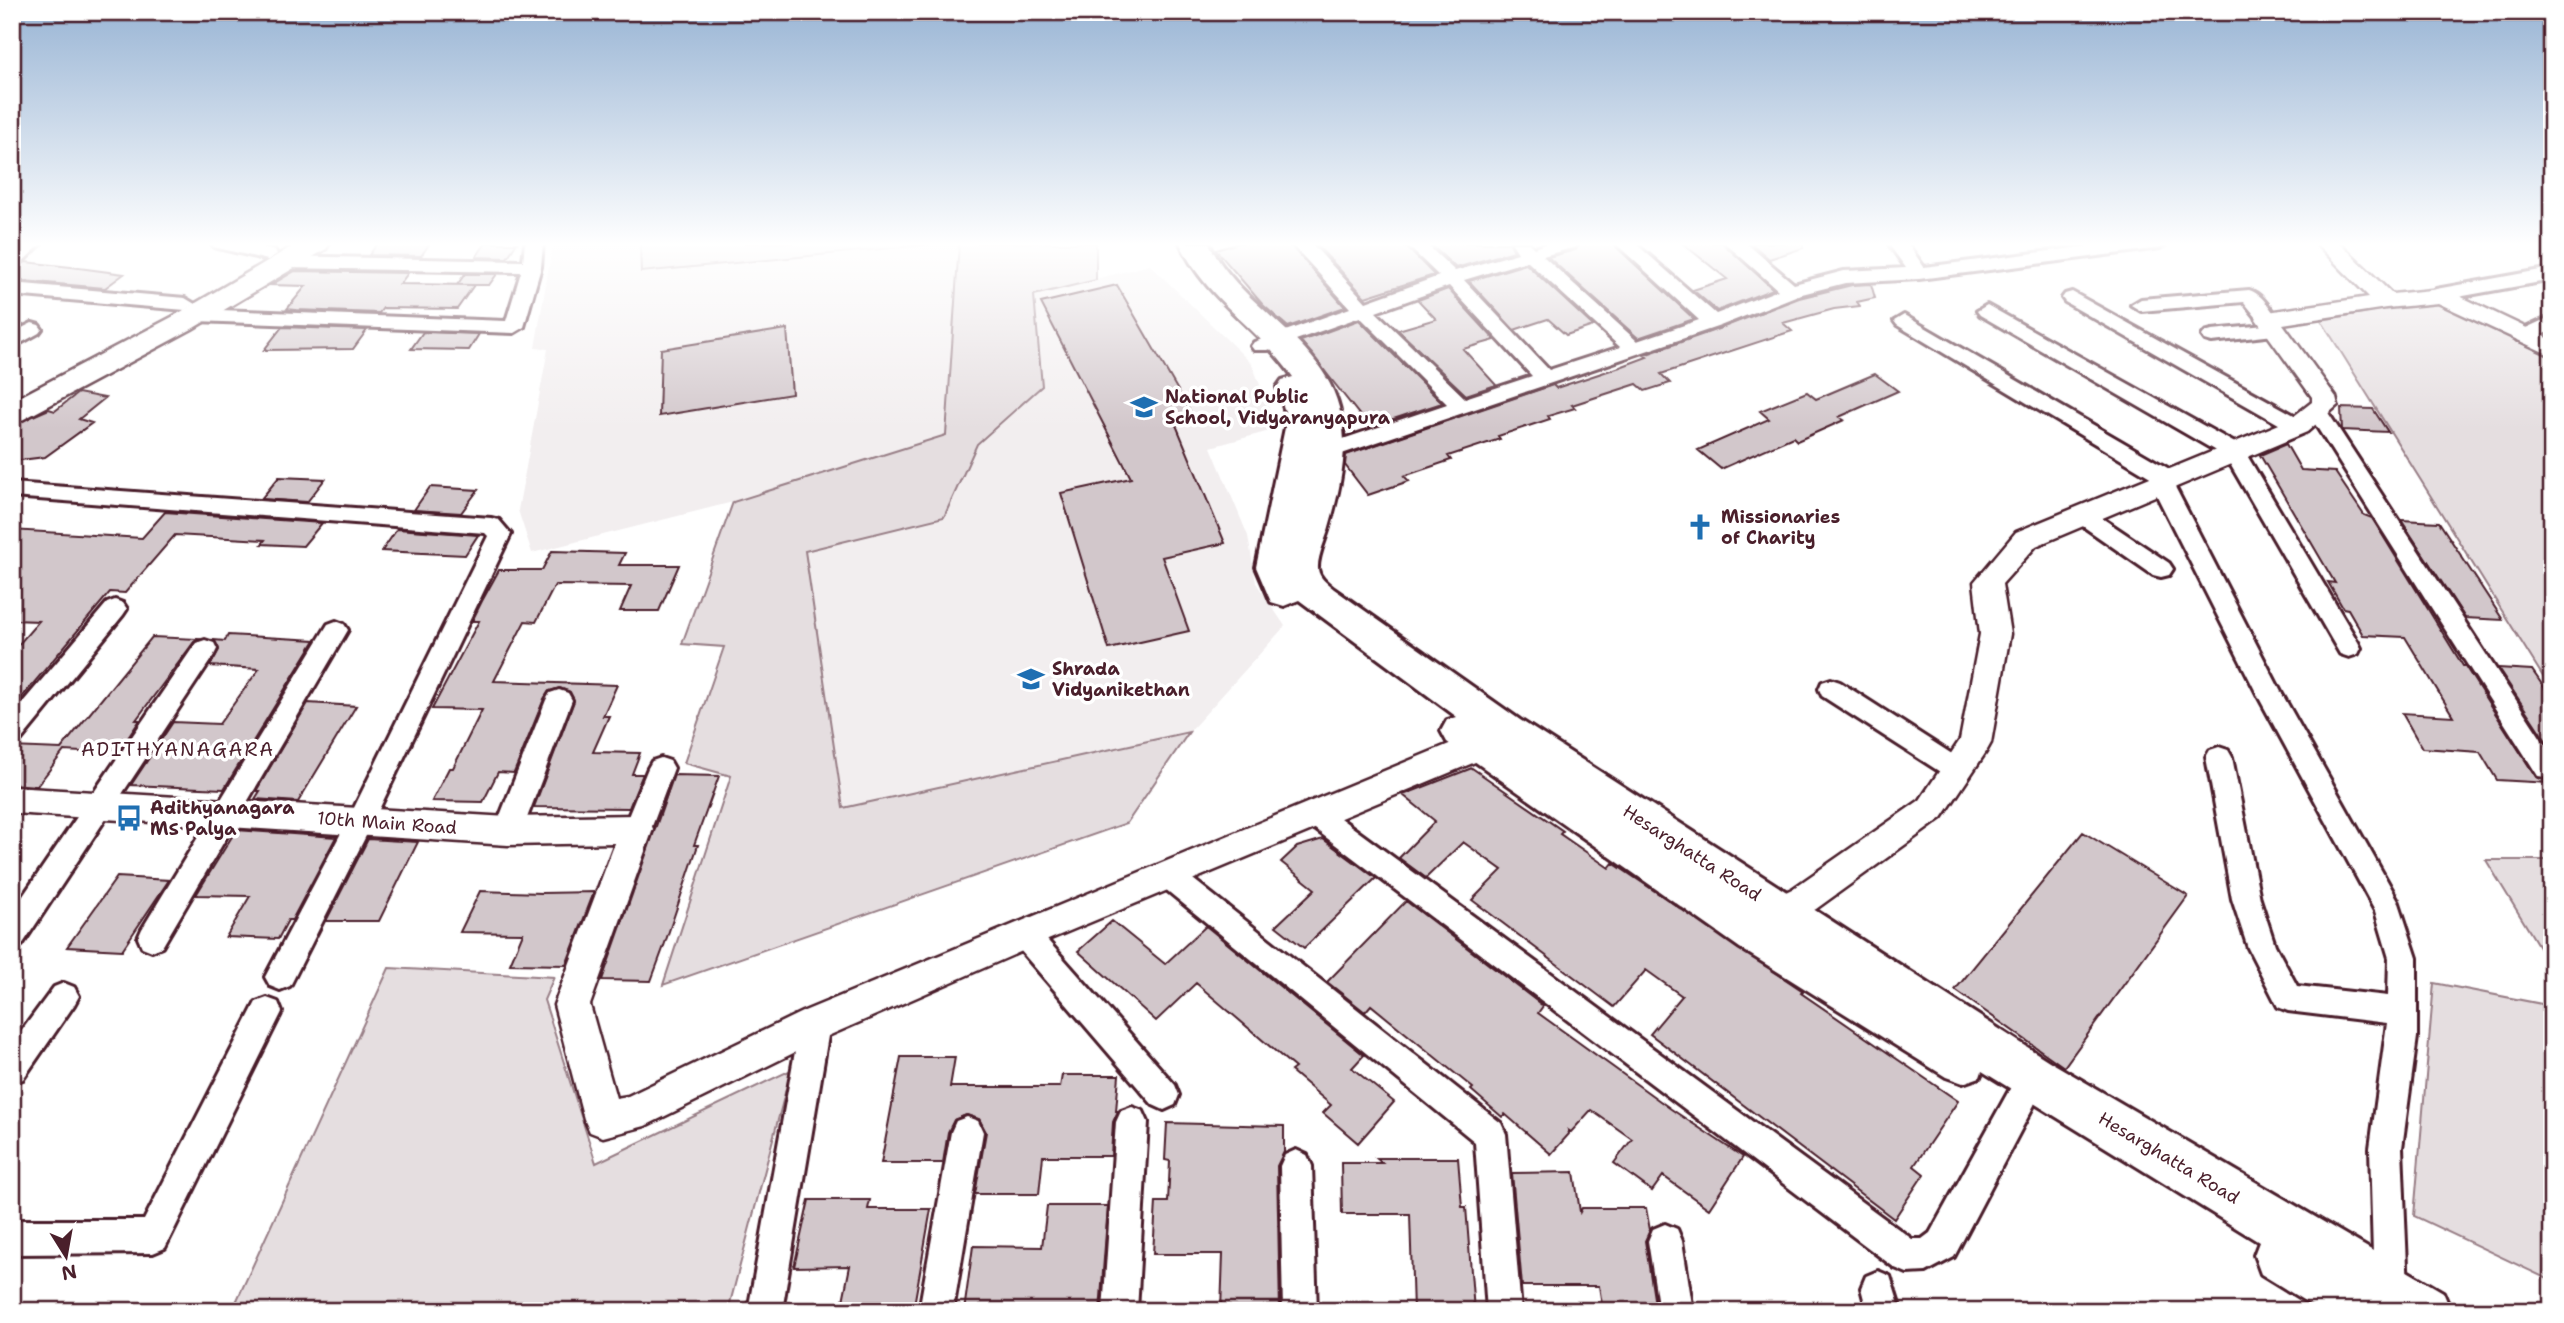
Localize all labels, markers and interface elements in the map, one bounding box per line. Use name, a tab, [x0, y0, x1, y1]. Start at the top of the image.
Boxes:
place label: National Public School, Vidyaranyapura	[1165, 385, 1391, 430]
school or university icon: National Public School, Vidyaranyapura	[1129, 392, 1159, 422]
place label: Missionaries of Charity	[1721, 505, 1840, 550]
church icon: Missionaries of Charity	[1685, 512, 1715, 542]
place label: Shrada Vidyanikethan	[1052, 657, 1190, 702]
school or university icon: Shrada Vidyanikethan	[1016, 664, 1046, 694]
district label: ADITHYANAGARA	[81, 737, 275, 762]
place label: Adithyanagara MS Palya	[150, 796, 295, 841]
street label: Hesarghatta Road	[1618, 799, 1766, 907]
bus stop icon: Adithyanagara MS Palya	[114, 803, 144, 833]
street label: 10th Main Road	[316, 806, 458, 840]
street label: Hesarghatta Road	[2094, 1106, 2244, 1210]
north arrow	[32, 1222, 102, 1292]
text: N	[59, 1258, 79, 1286]

